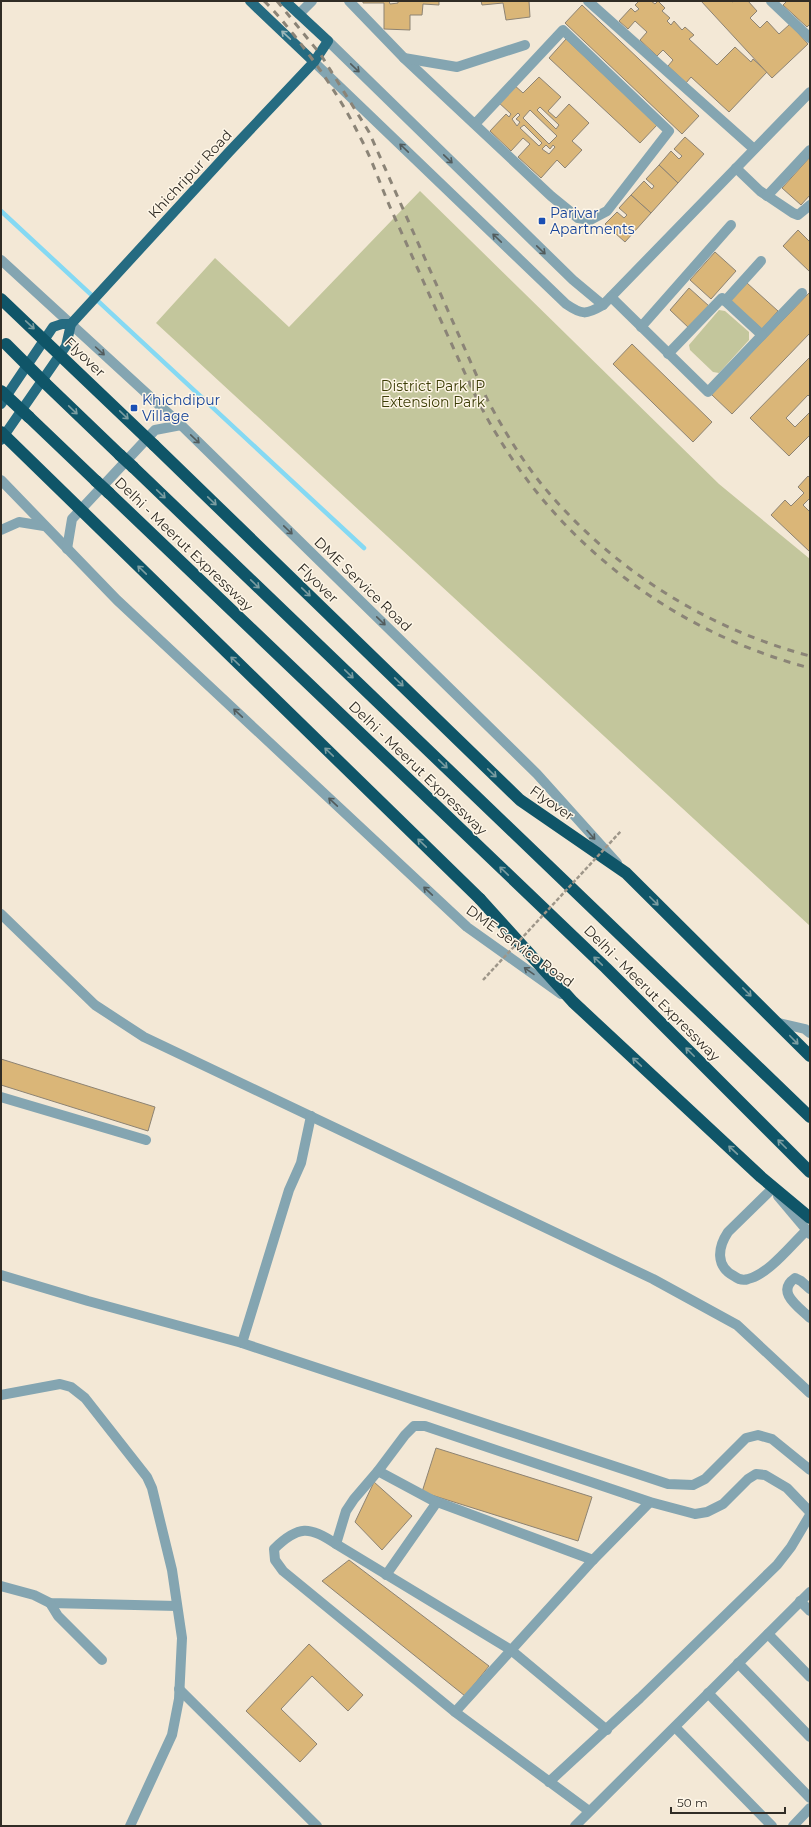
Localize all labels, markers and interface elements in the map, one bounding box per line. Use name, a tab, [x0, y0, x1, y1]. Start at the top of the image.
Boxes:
one-way arrow	[281, 31, 291, 40]
one-way arrow	[350, 63, 360, 73]
street label: Khichripur Road	[144, 126, 236, 222]
one-way arrow	[399, 143, 409, 153]
one-way arrow	[443, 154, 453, 164]
place label: Parivar Apartments	[550, 204, 635, 238]
marker: Parivar Apartments	[537, 216, 547, 226]
one-way arrow	[493, 234, 503, 243]
one-way arrow	[536, 245, 546, 254]
one-way arrow	[24, 320, 34, 329]
street label: Flyover	[61, 333, 109, 381]
one-way arrow	[94, 346, 105, 355]
park label: District Park IP Extension Park	[381, 377, 486, 411]
place label: Khichdipur Village	[142, 391, 221, 425]
marker: Khichdipur Village	[129, 403, 139, 413]
one-way arrow	[68, 405, 78, 414]
one-way arrow	[119, 410, 129, 420]
one-way arrow	[190, 434, 200, 444]
street label: Delhi - Meerut Expressway	[111, 473, 257, 615]
one-way arrow	[156, 489, 166, 499]
one-way arrow	[207, 496, 217, 506]
one-way arrow	[283, 525, 293, 535]
street label: DME Service Road	[310, 533, 416, 635]
street label: Flyover	[294, 559, 342, 607]
one-way arrow	[137, 566, 147, 575]
one-way arrow	[250, 579, 260, 589]
one-way arrow	[301, 587, 311, 597]
one-way arrow	[376, 616, 386, 626]
one-way arrow	[231, 657, 241, 666]
one-way arrow	[344, 669, 354, 679]
one-way arrow	[394, 677, 404, 687]
street label: Delhi - Meerut Expressway	[345, 697, 491, 839]
one-way arrow	[233, 709, 243, 718]
one-way arrow	[324, 747, 334, 757]
one-way arrow	[438, 759, 448, 769]
one-way arrow	[487, 768, 497, 778]
street label: Flyover	[526, 781, 578, 825]
one-way arrow	[328, 797, 338, 807]
one-way arrow	[587, 829, 596, 840]
one-way arrow	[417, 838, 427, 848]
one-way arrow	[499, 866, 509, 876]
one-way arrow	[423, 886, 433, 895]
one-way arrow	[649, 896, 659, 906]
street label: DME Service Road	[463, 901, 577, 991]
street label: Delhi - Meerut Expressway	[580, 921, 724, 1065]
one-way arrow	[593, 956, 603, 965]
one-way arrow	[524, 967, 535, 975]
one-way arrow	[742, 987, 752, 997]
one-way arrow	[789, 1035, 799, 1045]
one-way arrow	[685, 1047, 695, 1057]
one-way arrow	[633, 1058, 643, 1067]
one-way arrow	[777, 1139, 787, 1149]
one-way arrow	[728, 1146, 738, 1155]
scale bar	[671, 1789, 785, 1815]
text: 50 m	[677, 1795, 708, 1810]

